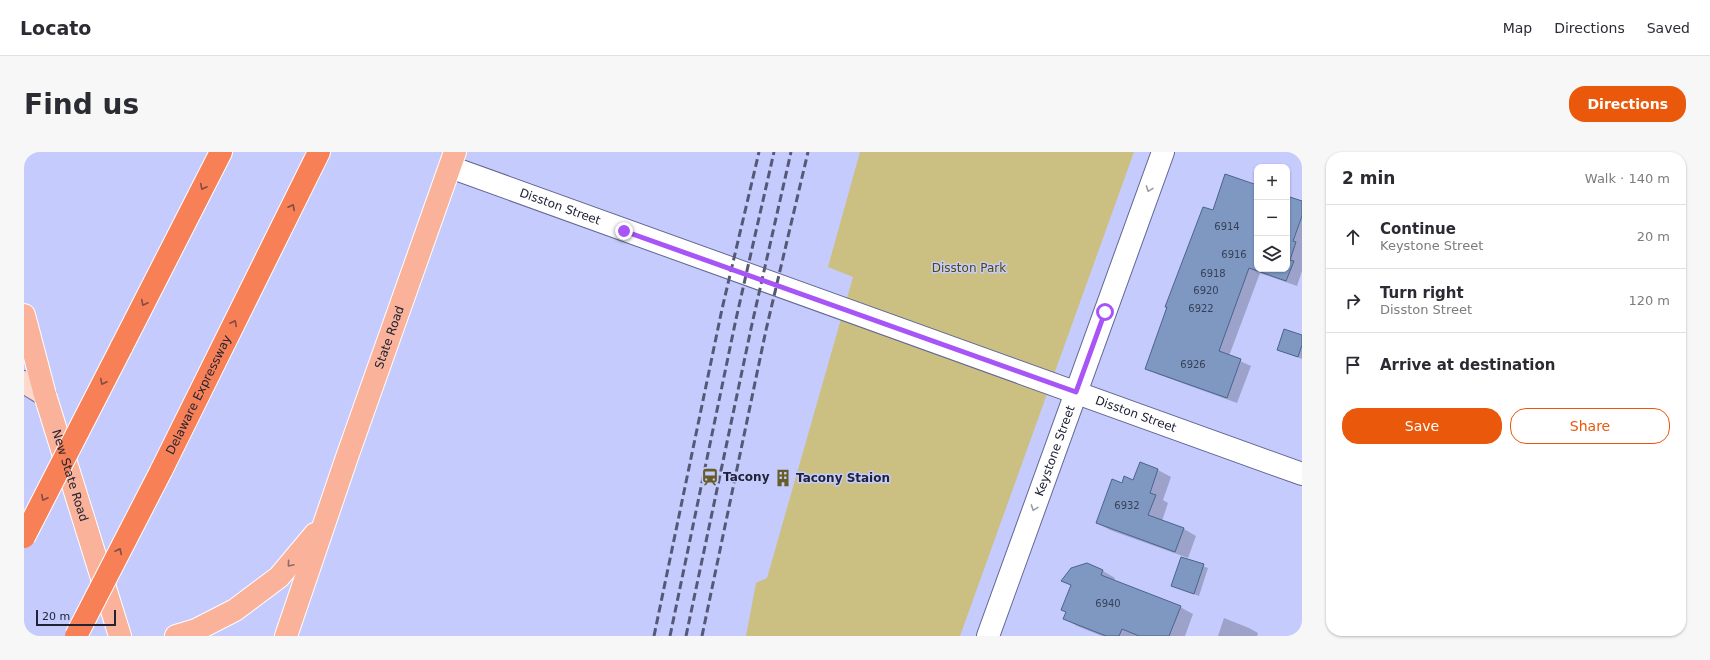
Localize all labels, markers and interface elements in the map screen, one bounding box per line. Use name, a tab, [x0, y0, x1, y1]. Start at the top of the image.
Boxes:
text: Locato	[20, 17, 91, 39]
text: Map	[1503, 20, 1532, 36]
text: Directions	[1554, 20, 1625, 36]
text: Saved	[1647, 20, 1690, 36]
button: Directions	[1569, 86, 1686, 122]
text: Find us	[24, 88, 139, 121]
map controls	[1254, 164, 1290, 272]
button: +	[1254, 164, 1290, 200]
text: 2 min	[1342, 168, 1395, 188]
text: Walk · 140 m	[1585, 171, 1670, 186]
one-way arrow	[200, 183, 208, 190]
one-way arrow	[1146, 185, 1154, 192]
street label: Disston Street	[518, 186, 603, 228]
button: −	[1254, 200, 1290, 236]
one-way arrow	[287, 203, 295, 211]
text: Continue	[1380, 220, 1456, 238]
house number: 6914	[1214, 221, 1240, 232]
route end	[615, 222, 633, 240]
icon: ahead	[1342, 226, 1364, 248]
text: 20 m	[1637, 229, 1670, 244]
button: layers	[1254, 236, 1290, 272]
text: Keystone Street	[1380, 238, 1483, 253]
house number: 6916	[1221, 249, 1247, 260]
park label: Disston Park	[932, 261, 1006, 275]
house number: 6918	[1200, 268, 1226, 279]
text: Turn right	[1380, 284, 1464, 302]
house number: 6920	[1193, 285, 1219, 296]
icon: right	[1342, 290, 1364, 312]
text: 120 m	[1628, 293, 1670, 308]
one-way arrow	[141, 298, 149, 306]
text: Disston Street	[1380, 302, 1472, 317]
route start	[1096, 303, 1114, 321]
house number: 6922	[1188, 303, 1214, 314]
street label: State Road	[372, 304, 407, 371]
one-way arrow	[229, 320, 237, 327]
street label: Delaware Expressway	[163, 333, 234, 457]
icon: arrive	[1342, 354, 1364, 376]
text: Arrive at destination	[1380, 356, 1555, 374]
house number: 6926	[1180, 359, 1206, 370]
one-way arrow	[101, 378, 108, 386]
street label: Disston Street	[1093, 393, 1179, 435]
street label: Keystone Street	[1032, 403, 1078, 498]
button: Save	[1342, 408, 1502, 444]
button: Share	[1510, 408, 1670, 444]
street label: New State Road	[49, 428, 91, 523]
station icon: Tacony	[700, 467, 720, 487]
building icon: Tacony Staion	[773, 468, 793, 488]
place label: Tacony	[723, 470, 770, 484]
place label: Tacony Staion	[796, 471, 890, 485]
one-way arrow	[41, 494, 49, 501]
house number: 6932	[1114, 500, 1140, 511]
one-way arrow	[1030, 505, 1039, 512]
one-way arrow	[114, 548, 122, 556]
one-way arrow	[287, 559, 294, 567]
house number: 6940	[1095, 598, 1121, 609]
scale bar	[36, 608, 116, 627]
text: 20 m	[42, 610, 70, 623]

